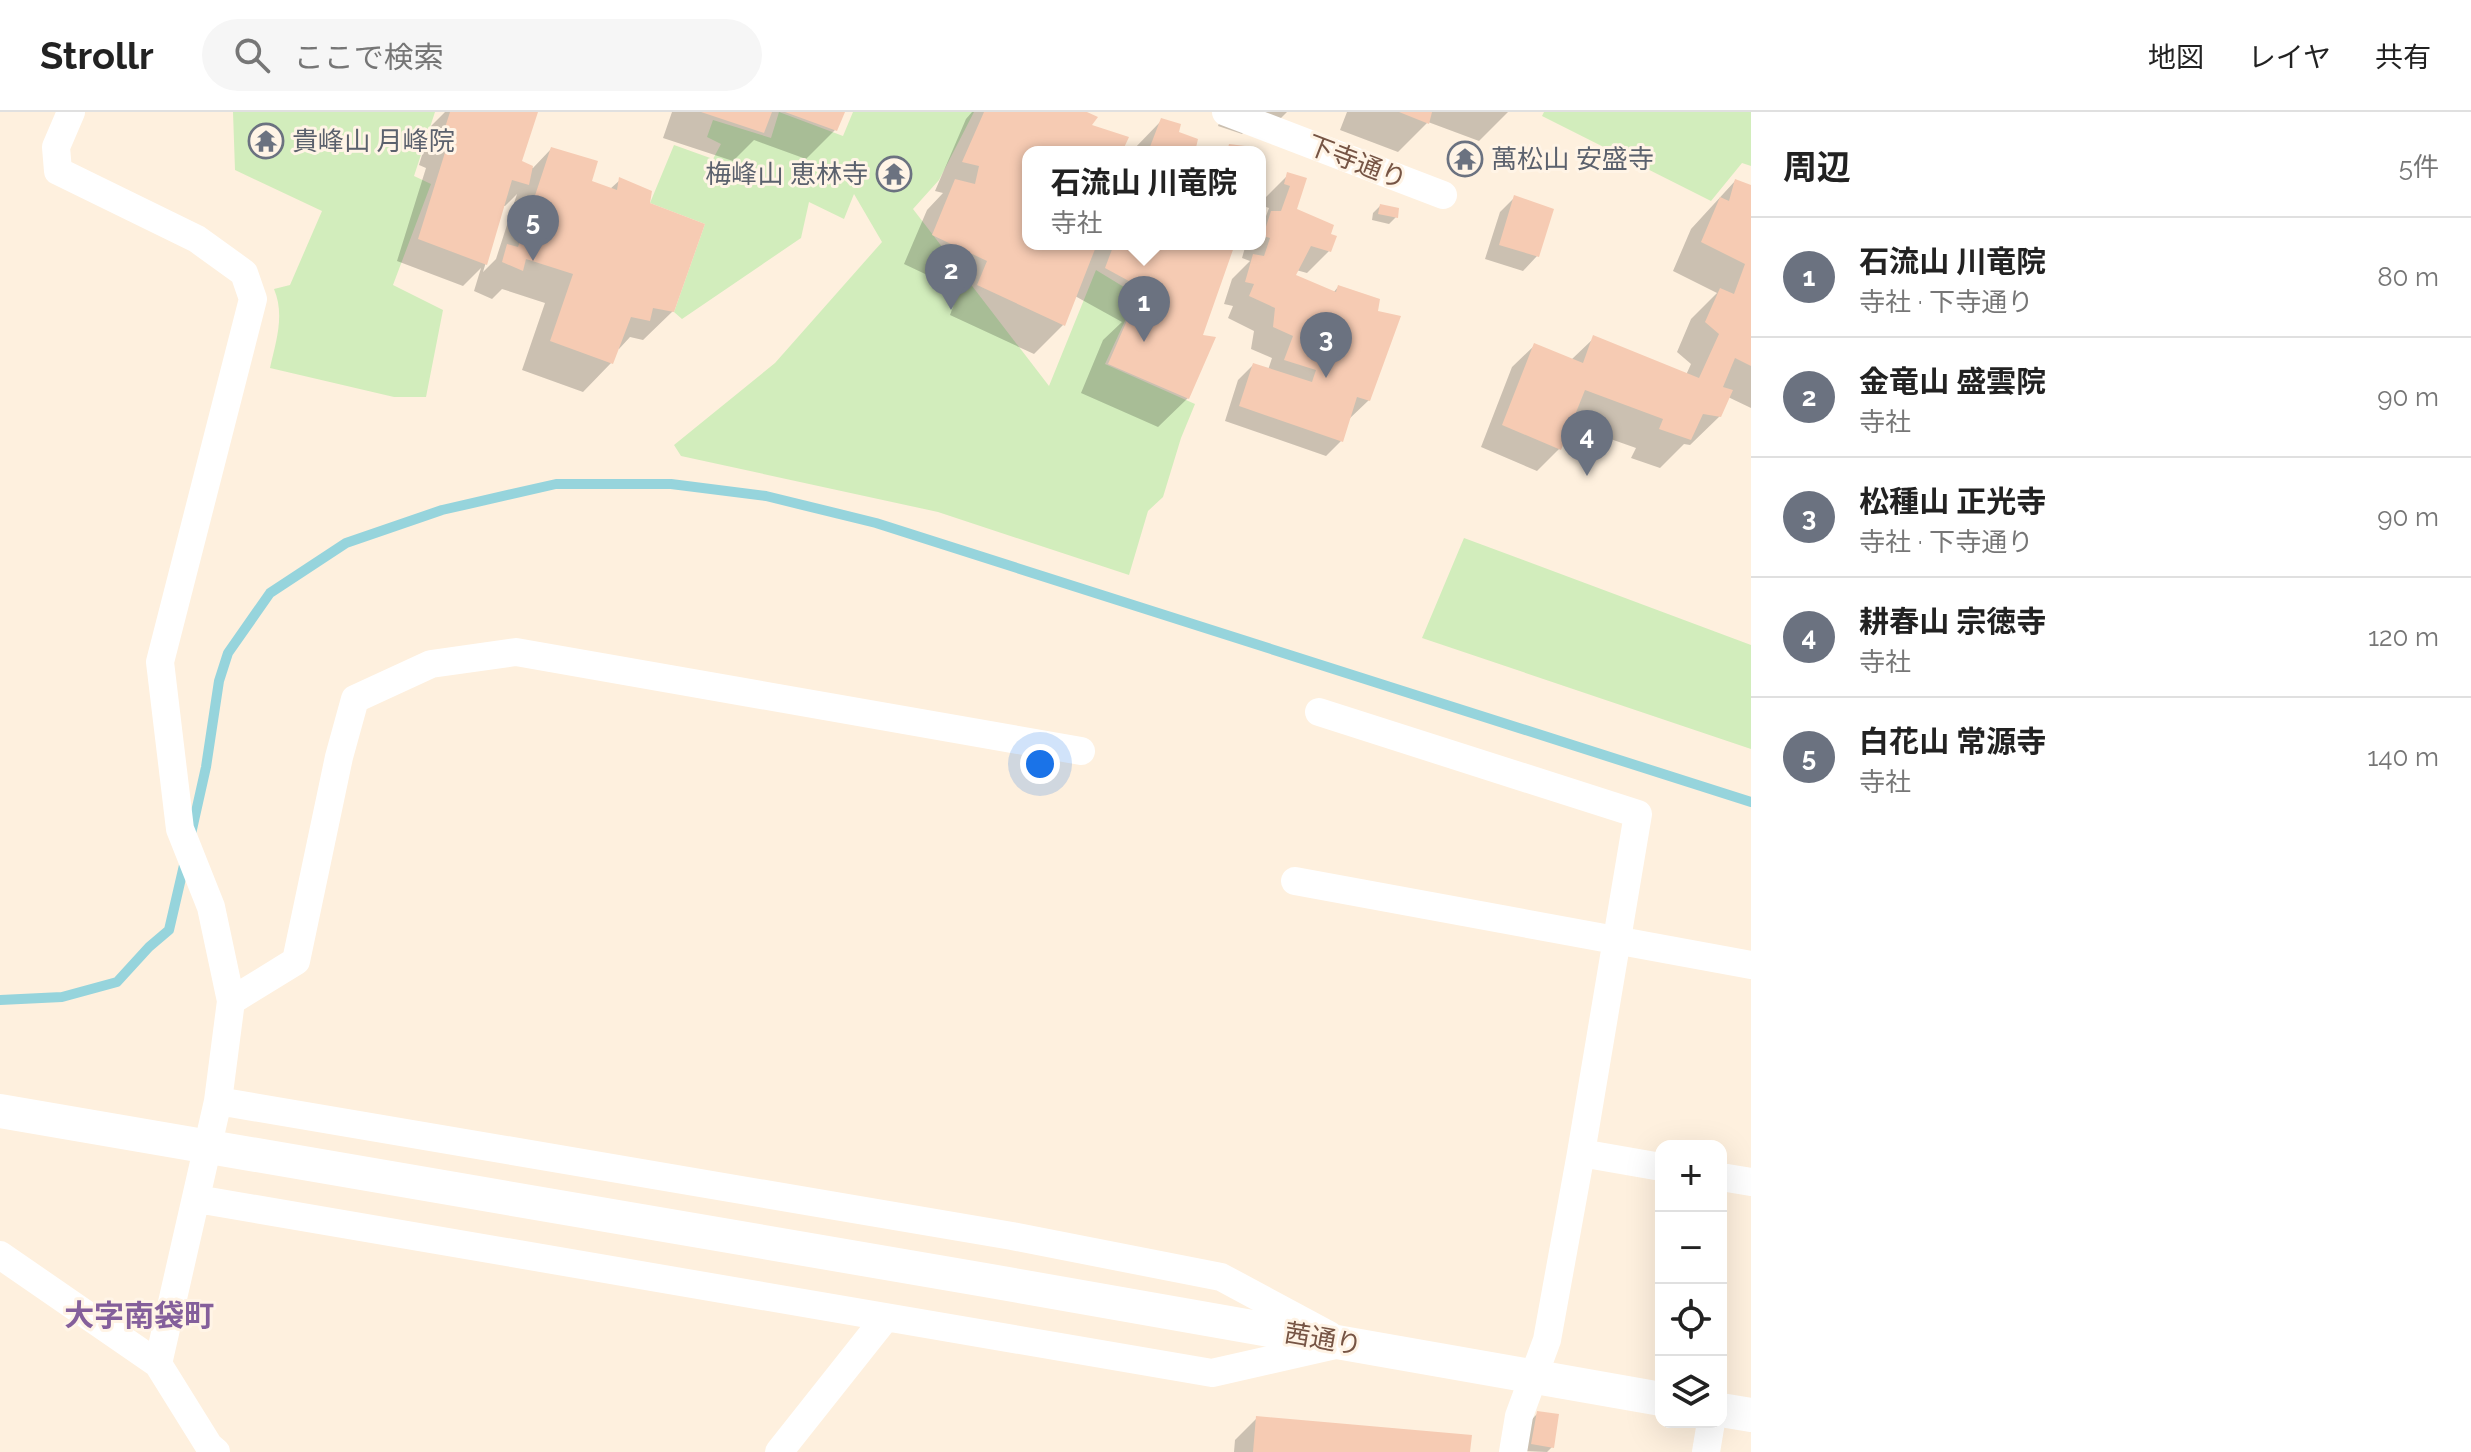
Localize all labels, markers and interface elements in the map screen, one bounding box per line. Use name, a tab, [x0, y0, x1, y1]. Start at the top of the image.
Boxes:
search box	[202, 19, 762, 91]
text: Strollr	[40, 33, 154, 78]
icon: search	[230, 33, 274, 77]
text: ここで検索	[294, 40, 444, 75]
text: 地図	[2148, 41, 2204, 74]
text: レイヤ	[2248, 41, 2331, 74]
text: 共有	[2375, 41, 2431, 74]
temple icon: 貴峰山 月峰院	[247, 122, 285, 160]
place label: 貴峰山 月峰院	[292, 126, 455, 156]
street label: 下寺通り	[1303, 129, 1411, 195]
temple icon: 萬松山 安盛寺	[1446, 140, 1484, 178]
place label: 萬松山 安盛寺	[1491, 144, 1654, 174]
popup	[1022, 146, 1266, 250]
text: 周辺	[1783, 147, 1851, 187]
text: 5件	[2399, 152, 2439, 182]
temple icon: 梅峰山 恵林寺	[875, 155, 913, 193]
place label: 梅峰山 恵林寺	[705, 159, 868, 189]
text: 石流山 川竜院	[1050, 165, 1238, 200]
pin: 5	[507, 195, 559, 261]
text: 寺社	[1050, 208, 1102, 238]
pin: 2	[925, 244, 977, 310]
text: 石流山 川竜院	[1859, 244, 2046, 279]
text: 1	[1803, 262, 1815, 292]
text: 80 m	[2377, 262, 2439, 292]
pin: 1	[1118, 276, 1170, 342]
text: 寺社 · 下寺通り	[1859, 287, 2033, 317]
pin: 3	[1300, 312, 1352, 378]
text: 金竜山 盛雲院	[1859, 364, 2046, 399]
text: 2	[1802, 382, 1816, 412]
text: 90 m	[2377, 382, 2439, 412]
text: 寺社	[1859, 407, 1911, 437]
pin: 4	[1561, 410, 1613, 476]
text: 松種山 正光寺	[1859, 484, 2046, 519]
text: 3	[1802, 502, 1816, 532]
text: 90 m	[2377, 502, 2439, 532]
text: 寺社 · 下寺通り	[1859, 527, 2033, 557]
text: 耕春山 宗徳寺	[1859, 604, 2046, 639]
text: 4	[1802, 622, 1816, 652]
text: 120 m	[2368, 622, 2439, 652]
text: 寺社	[1859, 647, 1911, 677]
text: 白花山 常源寺	[1859, 724, 2046, 759]
text: 5	[1802, 742, 1816, 772]
text: 140 m	[2367, 742, 2439, 772]
your location	[1020, 744, 1060, 784]
text: 寺社	[1859, 767, 1911, 797]
map controls	[1655, 1140, 1727, 1428]
button: +	[1655, 1140, 1727, 1212]
button: −	[1655, 1212, 1727, 1284]
button: locate	[1655, 1284, 1727, 1356]
district label: 大字南袋町	[64, 1298, 214, 1333]
street label: 茜通り	[1282, 1317, 1364, 1361]
button: layers	[1655, 1356, 1727, 1428]

